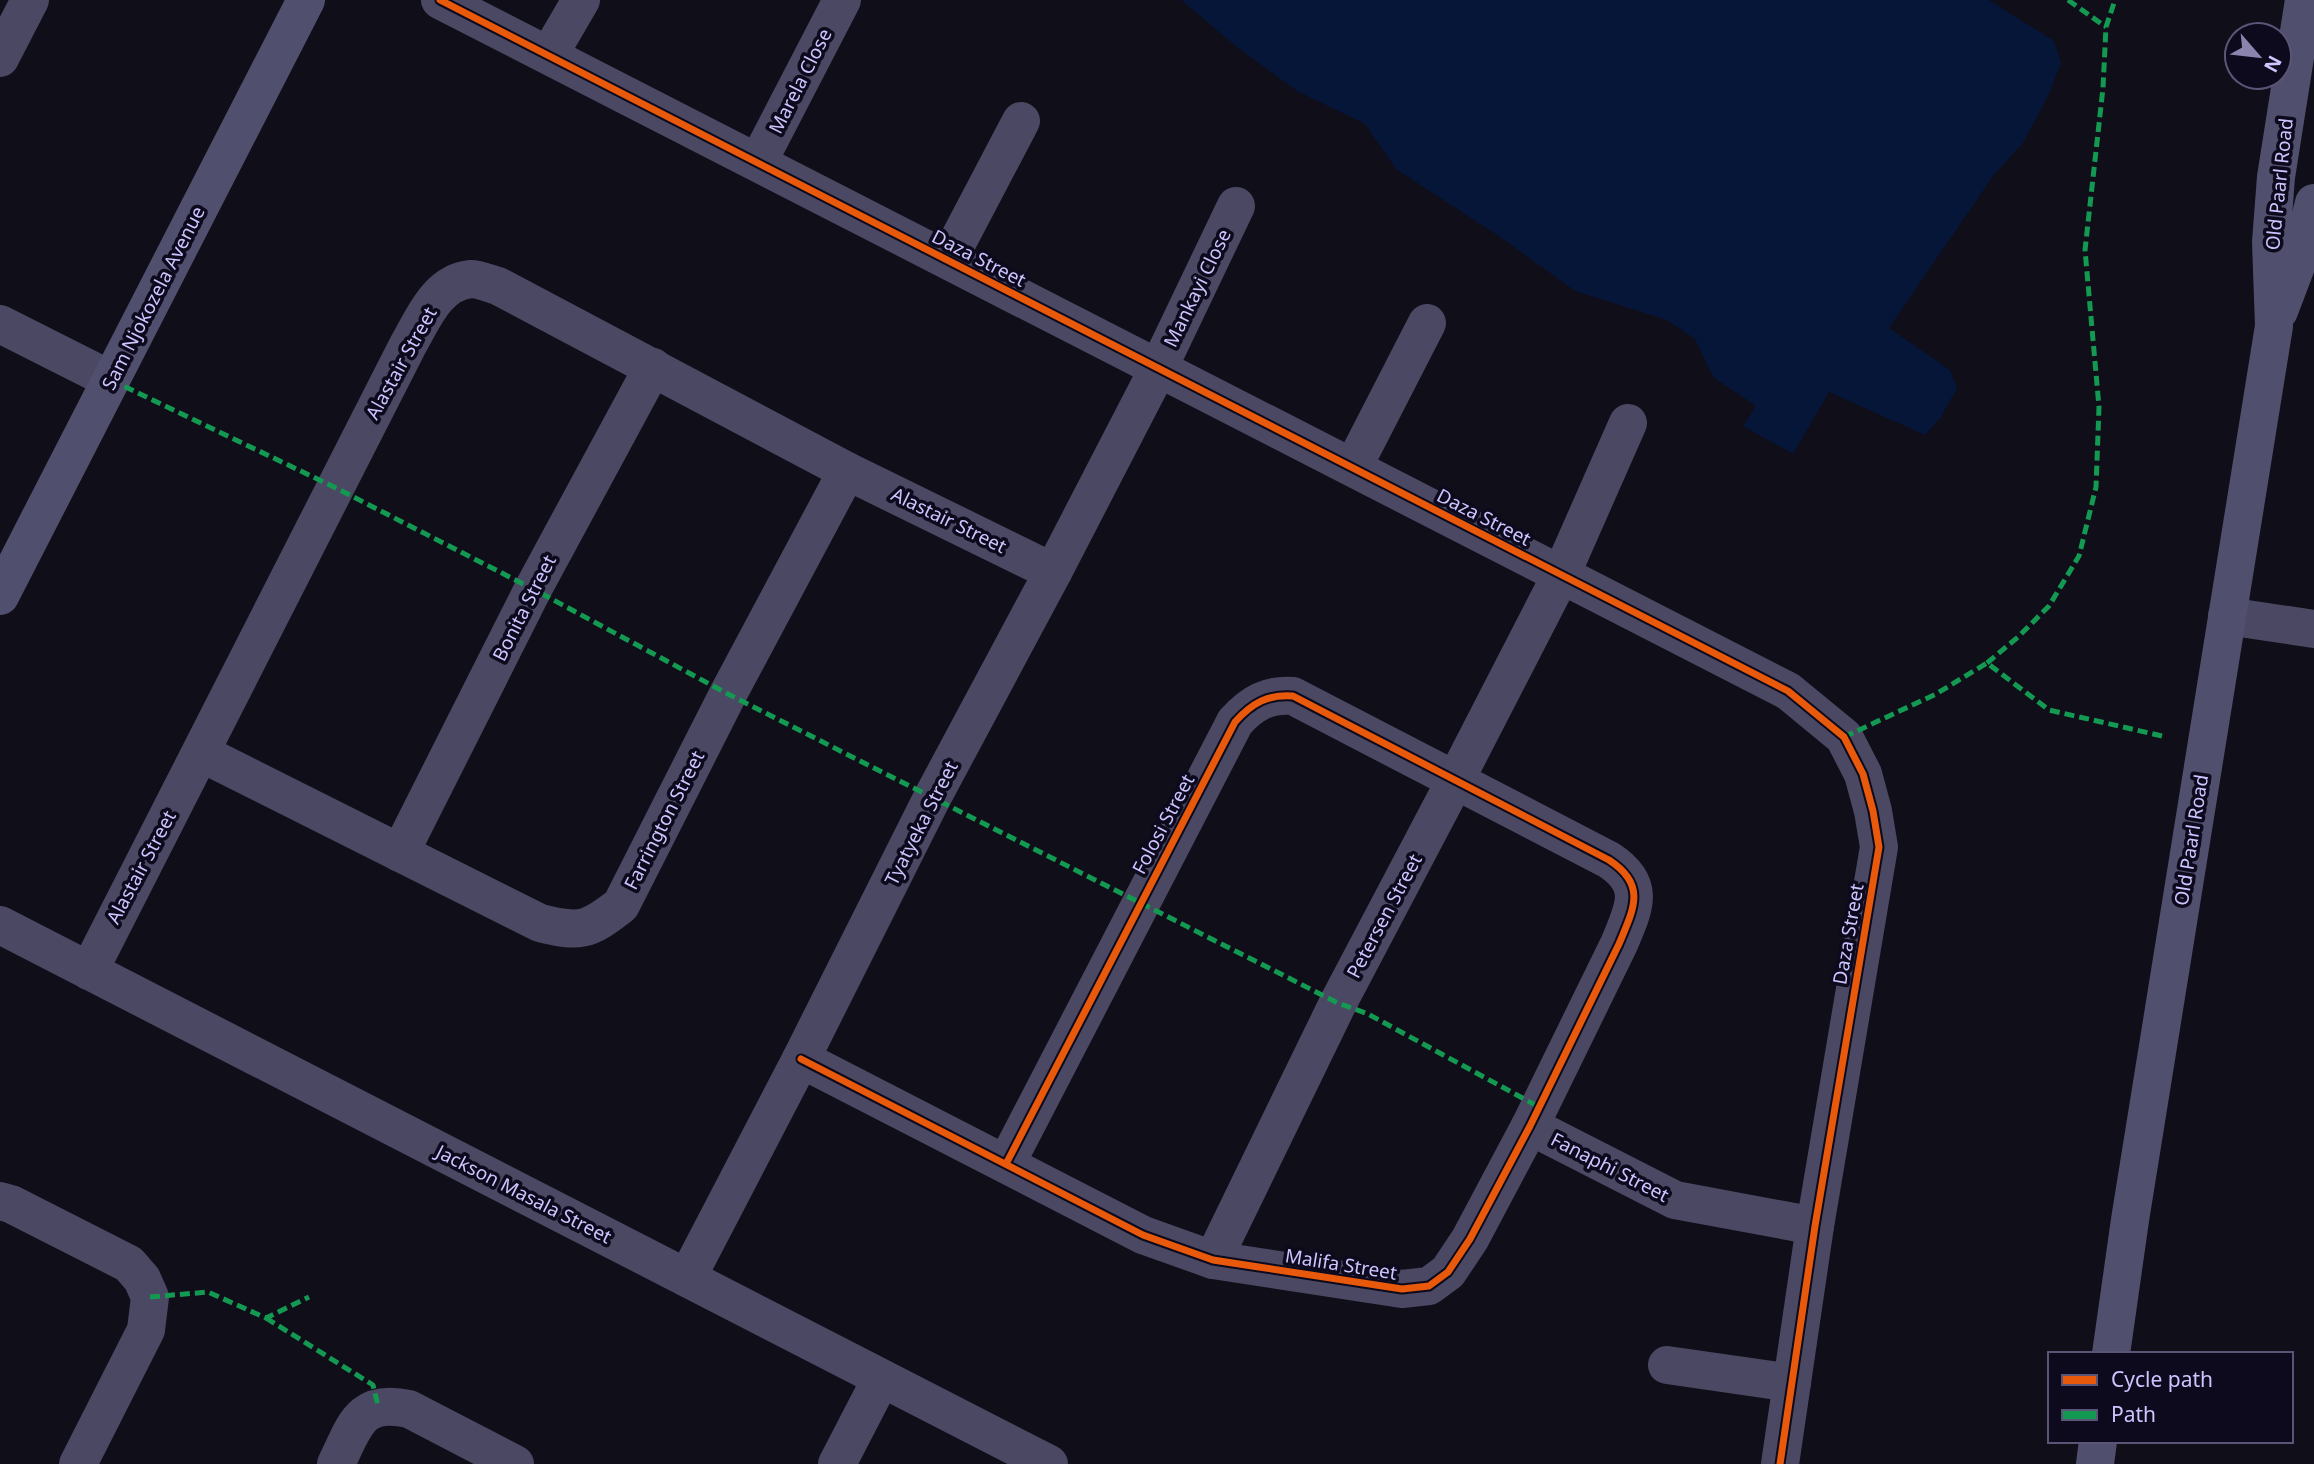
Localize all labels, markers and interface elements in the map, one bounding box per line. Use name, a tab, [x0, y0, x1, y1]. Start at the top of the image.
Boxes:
north arrow	[2223, 21, 2293, 91]
street label: Marela Close	[762, 24, 838, 138]
text: N	[2258, 51, 2288, 77]
street label: Old Paarl Road	[2259, 117, 2299, 251]
street label: Sam Njokozela Avenue	[95, 202, 211, 394]
street label: Daza Street	[928, 223, 1031, 293]
street label: Mankayi Close	[1157, 225, 1237, 351]
street label: Alastair Street	[359, 302, 443, 424]
street label: Alastair Street	[887, 481, 1011, 559]
street label: Daza Street	[1433, 482, 1536, 552]
street label: Bonita Street	[486, 550, 562, 666]
street label: Farrington Street	[618, 746, 710, 894]
street label: Tyatyeka Street	[878, 756, 964, 890]
street label: Folosi Street	[1126, 769, 1200, 879]
street label: Old Paarl Road	[2168, 773, 2214, 907]
street label: Alastair Street	[100, 806, 182, 928]
street label: Petersen Street	[1340, 849, 1428, 983]
street label: Daza Street	[1826, 881, 1870, 987]
street label: Fanaphi Street	[1547, 1126, 1674, 1208]
street label: Jackson Masala Street	[430, 1138, 616, 1250]
street label: Malifa Street	[1283, 1242, 1399, 1286]
legend	[2048, 1352, 2293, 1443]
text: Cycle path	[2111, 1365, 2213, 1393]
text: Path	[2111, 1400, 2156, 1428]

